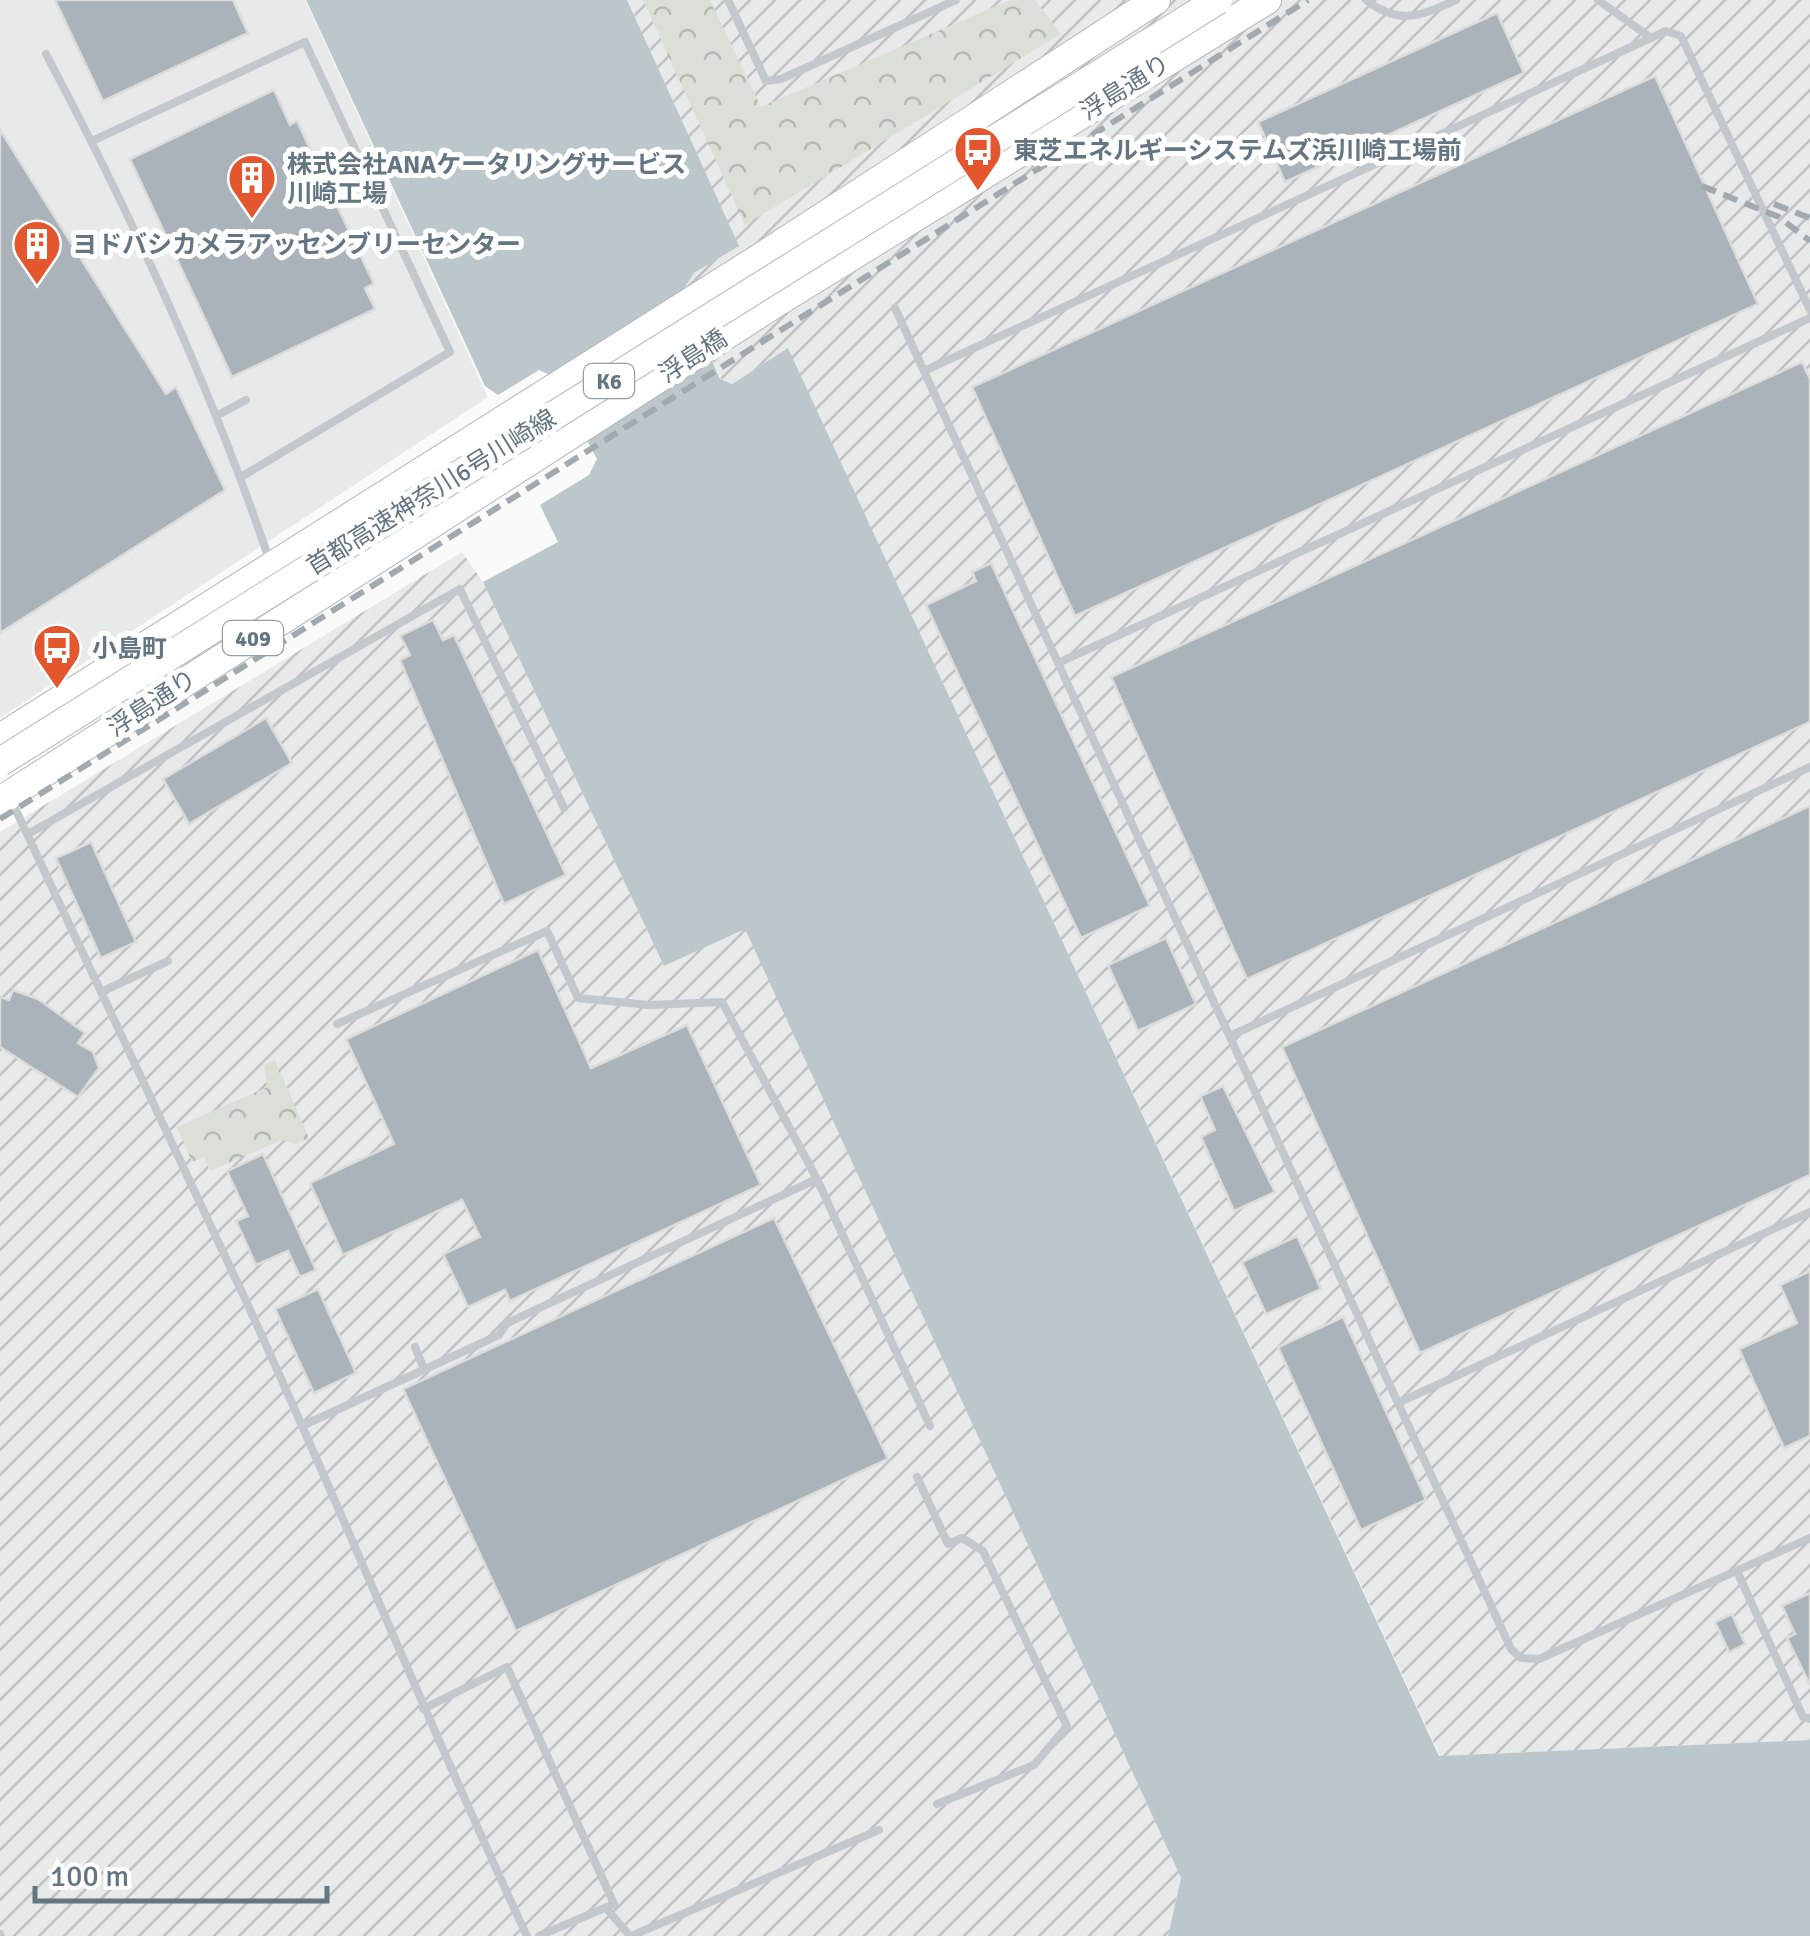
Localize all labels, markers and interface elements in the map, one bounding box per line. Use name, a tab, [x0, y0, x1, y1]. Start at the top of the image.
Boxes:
street label: 浮島通り	[1074, 47, 1176, 127]
bus stop icon: 東芝エネルギーシステムズ浜川崎工場前	[952, 124, 1004, 192]
place label: 東芝エネルギーシステムズ浜川崎工場前	[1013, 135, 1462, 166]
place label: 株式会社ANAケータリングサービス 川崎工場	[287, 149, 686, 209]
building icon: 株式会社ANAケータリングサービス 川崎工場	[226, 152, 278, 220]
building icon: ヨドバシカメラアッセンブリーセンター	[11, 218, 63, 286]
place label: ヨドバシカメラアッセンブリーセンター	[72, 229, 521, 260]
street label: 浮島橋	[653, 323, 733, 389]
road number: K6	[584, 364, 634, 398]
street label: 首都高速神奈川6号川崎線	[300, 402, 562, 582]
road number: 409	[223, 621, 283, 655]
bus stop icon: 小島町	[31, 622, 83, 690]
place label: 小島町	[92, 633, 167, 664]
street label: 浮島通り	[102, 663, 202, 743]
scale bar	[35, 1841, 328, 1903]
text: 100 m	[50, 1858, 129, 1895]

